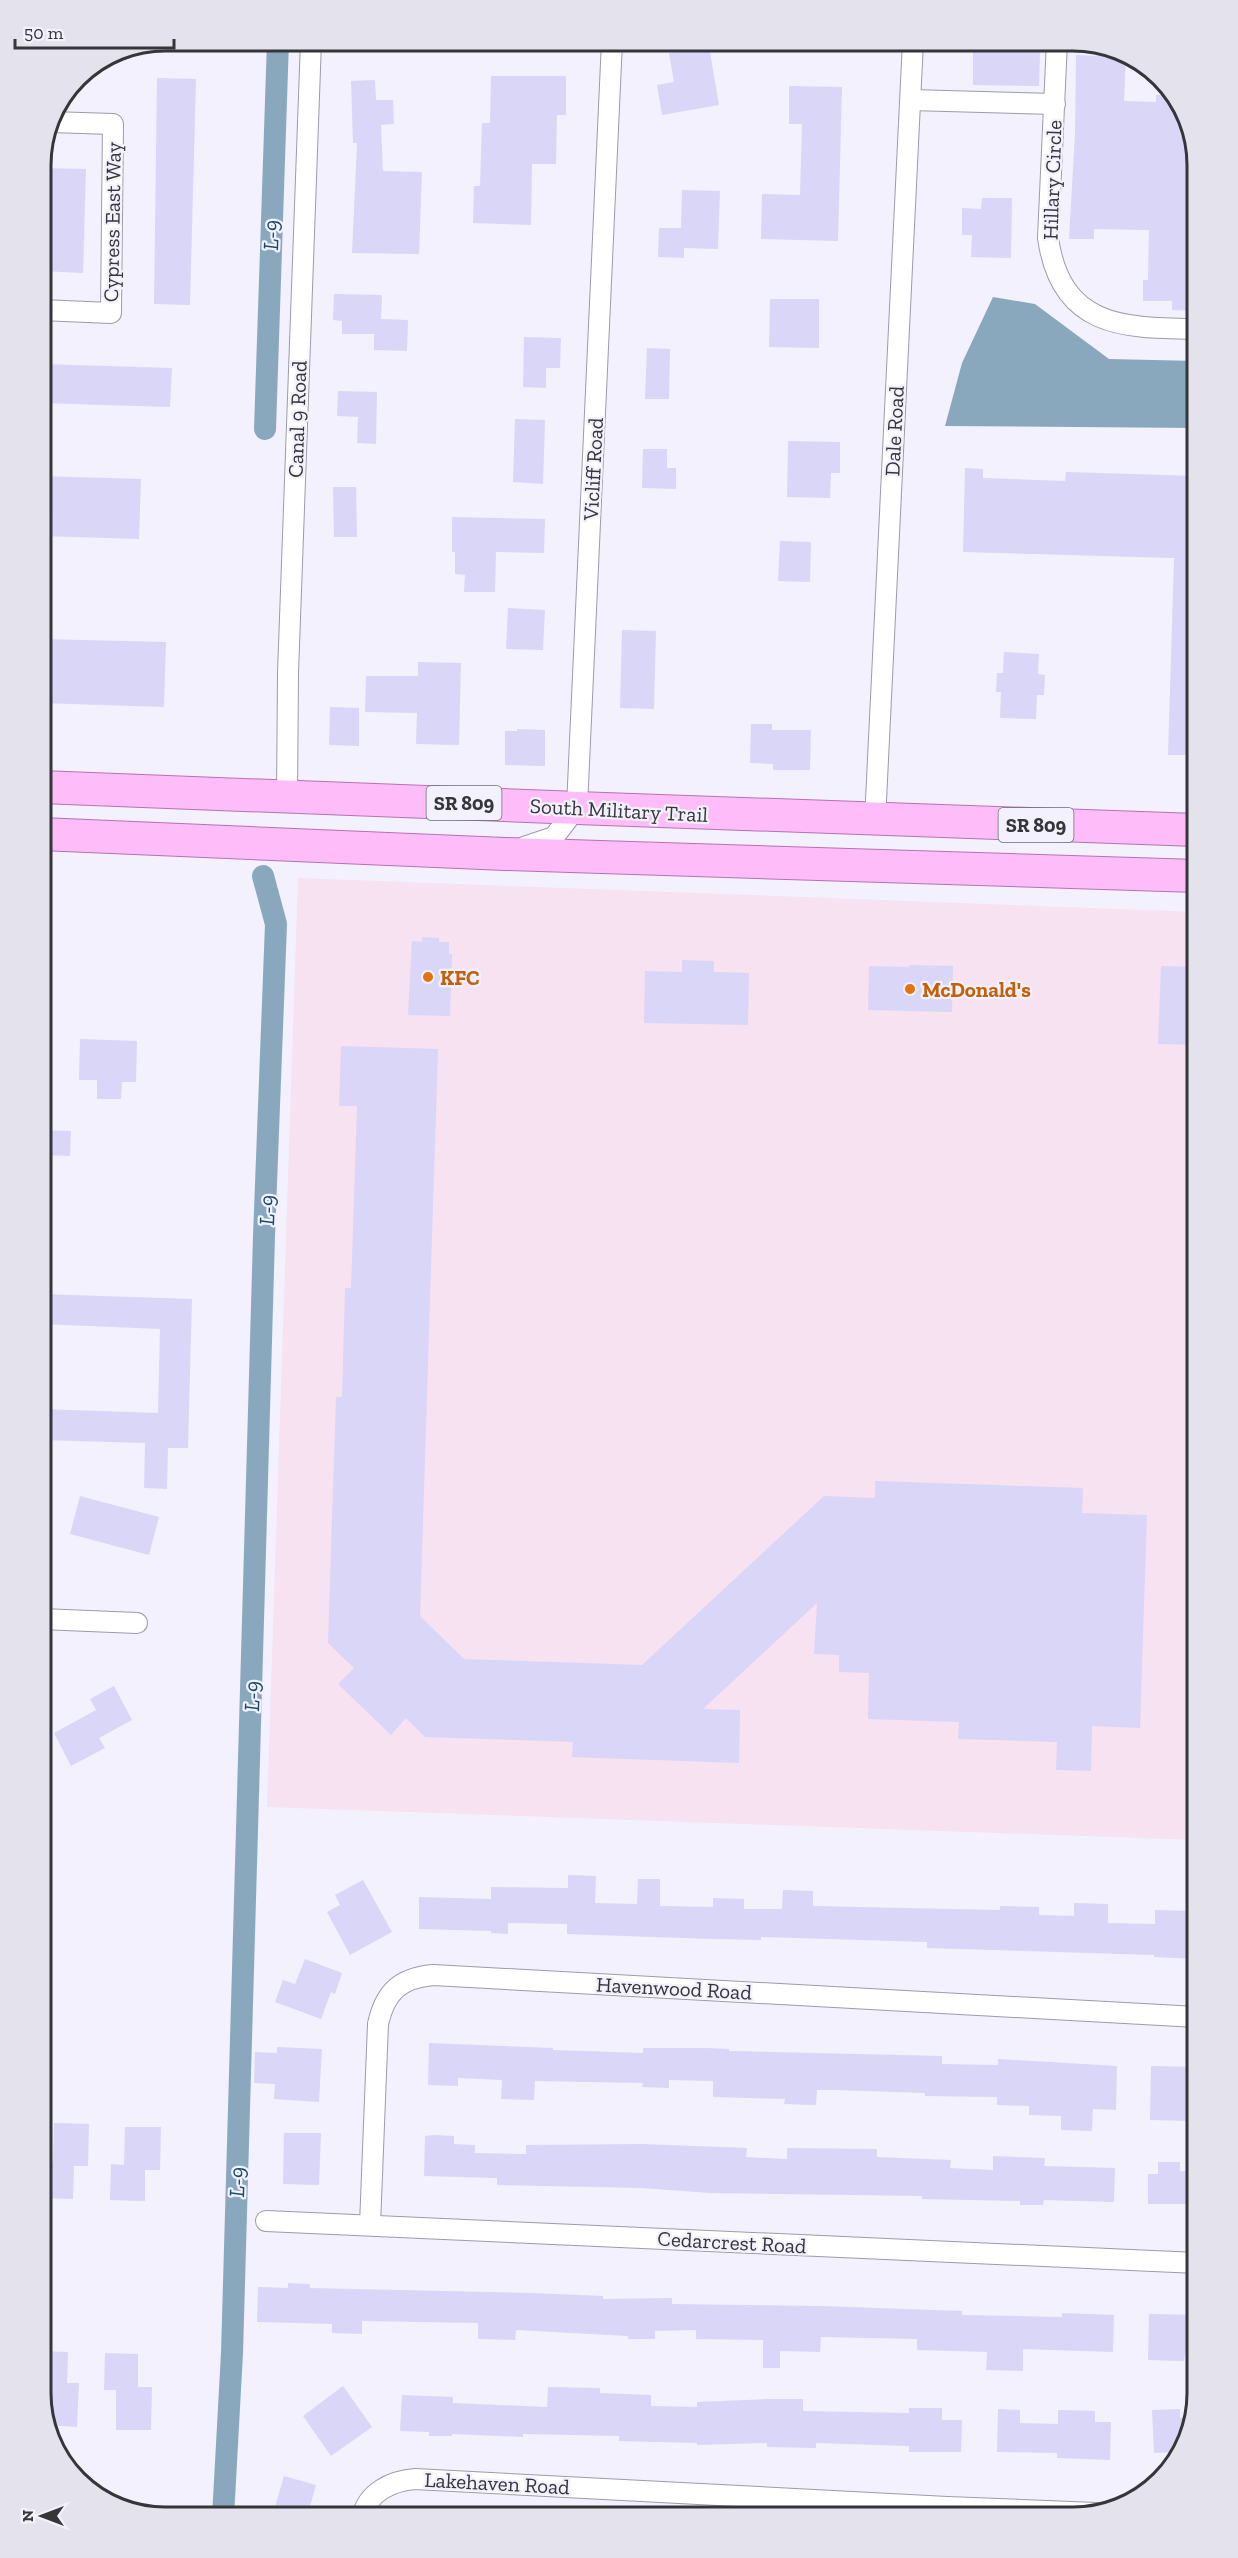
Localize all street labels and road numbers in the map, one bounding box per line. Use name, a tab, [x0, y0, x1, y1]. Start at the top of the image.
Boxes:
street label: Hillary Circle	[1037, 119, 1067, 241]
street label: Cypress East Way	[98, 141, 126, 302]
street label: Canal 9 Road	[282, 359, 312, 478]
street label: Dale Road	[879, 385, 909, 477]
street label: Vicliff Road	[578, 416, 608, 522]
road number: SR 809	[426, 786, 502, 820]
street label: South Military Trail	[529, 793, 709, 827]
road number: SR 809	[998, 808, 1074, 842]
street label: Havenwood Road	[595, 1971, 753, 2005]
street label: Cedarcrest Road	[657, 2226, 808, 2258]
street label: Lakehaven Road	[424, 2467, 571, 2499]

